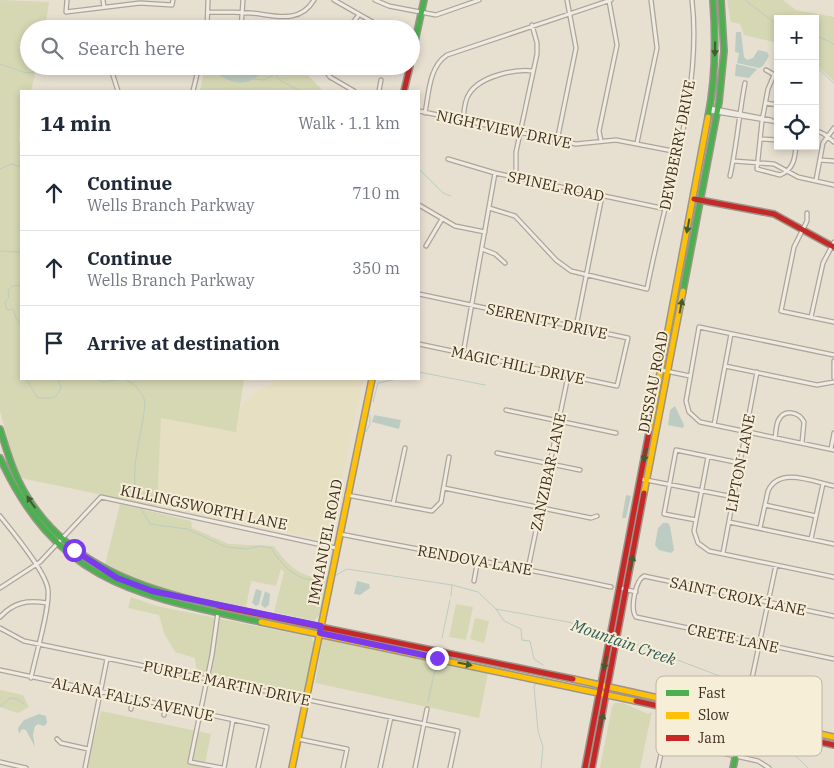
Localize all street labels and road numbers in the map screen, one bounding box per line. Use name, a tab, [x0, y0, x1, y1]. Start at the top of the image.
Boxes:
street label: DEWBERRY DRIVE	[655, 78, 699, 212]
street label: NIGHTVIEW DRIVE	[435, 105, 573, 153]
street label: SPINEL ROAD	[506, 166, 606, 206]
street label: SERENITY DRIVE	[485, 299, 609, 343]
street label: DESSAU ROAD	[634, 330, 672, 434]
street label: MAGIC HILL DRIVE	[450, 342, 586, 388]
street label: ZANZIBAR LANE	[526, 411, 570, 533]
street label: LIPTON LANE	[721, 412, 759, 514]
street label: IMMANUEL ROAD	[304, 478, 346, 606]
street label: KILLINGSWORTH LANE	[119, 480, 289, 534]
street label: RENDOVA LANE	[416, 541, 534, 579]
street label: SAINT CROIX LANE	[668, 572, 808, 620]
street label: CRETE LANE	[686, 619, 780, 657]
street label: PURPLE MARTIN DRIVE	[142, 656, 312, 710]
street label: ALANA FALLS AVENUE	[50, 673, 216, 725]

